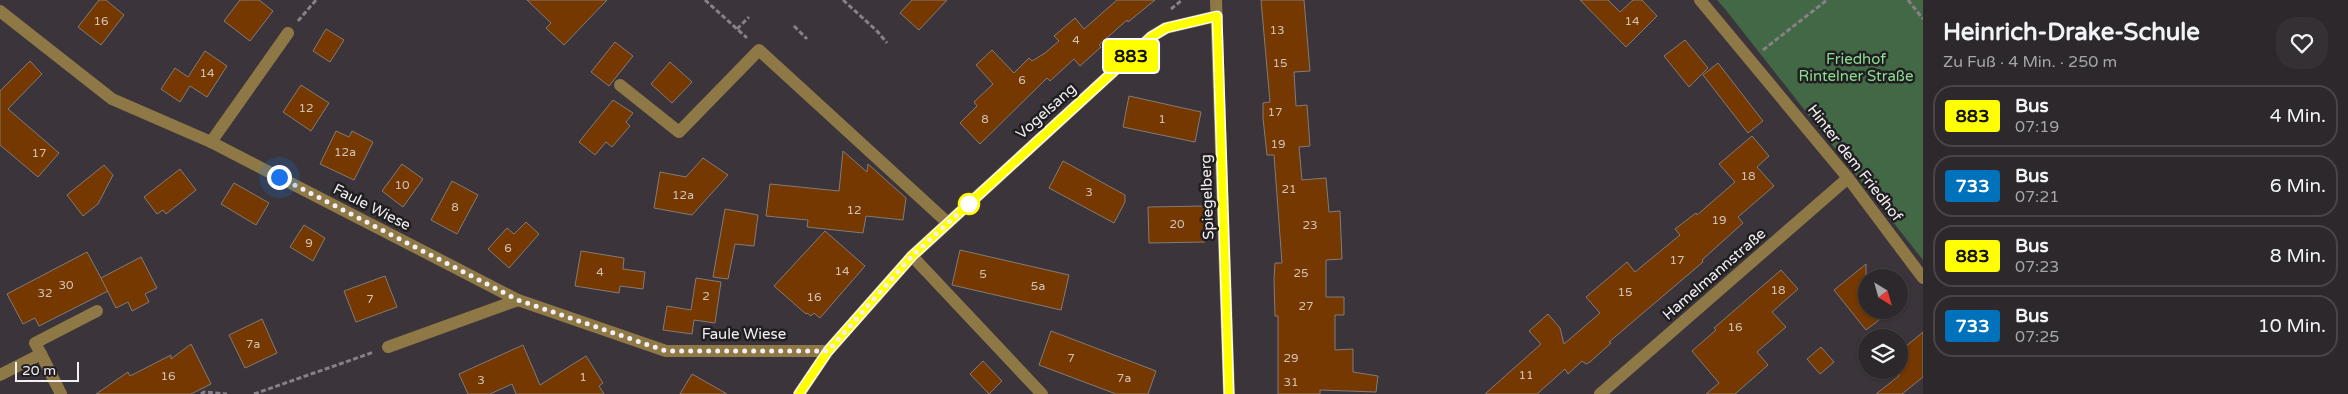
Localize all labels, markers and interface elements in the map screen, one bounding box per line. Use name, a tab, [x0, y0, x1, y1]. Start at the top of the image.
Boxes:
house number: 16	[93, 14, 109, 28]
house number: 14	[1624, 14, 1640, 28]
button: heart	[2276, 17, 2328, 69]
text: Heinrich-Drake-Schule	[1943, 18, 2200, 47]
house number: 13	[1269, 23, 1285, 37]
house number: 4	[1072, 33, 1080, 47]
line badge: 883	[1102, 40, 1160, 72]
text: 883	[1114, 45, 1148, 67]
park label: Friedhof Rintelner Straße	[1799, 50, 1913, 85]
text: Zu Fuß · 4 Min. · 250 m	[1943, 52, 2117, 72]
house number: 15	[1272, 56, 1288, 70]
house number: 14	[199, 66, 215, 80]
house number: 6	[1018, 73, 1026, 87]
street label: Vogelsang	[1012, 79, 1080, 143]
text: Bus	[2015, 95, 2049, 117]
house number: 12	[298, 101, 314, 115]
street label: Hinter dem Friedhof	[1804, 101, 1906, 225]
house number: 17	[1267, 105, 1283, 119]
text: 883	[1956, 105, 1989, 127]
text: 4 Min.	[2270, 105, 2326, 127]
house number: 8	[981, 112, 989, 126]
house number: 1	[1158, 112, 1166, 126]
text: 07:19	[2015, 117, 2059, 137]
house number: 19	[1270, 137, 1286, 151]
house number: 12a	[334, 145, 356, 159]
house number: 17	[31, 146, 47, 160]
street label: Spiegelberg	[1197, 154, 1217, 240]
your location	[267, 165, 292, 190]
text: Bus	[2015, 165, 2049, 187]
house number: 18	[1740, 169, 1756, 183]
text: 733	[1956, 175, 1989, 197]
text: 6 Min.	[2270, 175, 2326, 197]
house number: 10	[394, 178, 410, 192]
street label: Faule Wiese	[330, 180, 414, 234]
house number: 21	[1281, 182, 1297, 196]
house number: 3	[1085, 185, 1093, 199]
text: 07:21	[2015, 187, 2059, 207]
house number: 12a	[672, 188, 694, 202]
unlabelled marker	[958, 193, 980, 215]
house number: 8	[451, 200, 459, 214]
house number: 12	[846, 203, 862, 217]
house number: 19	[1711, 213, 1727, 227]
house number: 20	[1169, 217, 1185, 231]
house number: 23	[1302, 218, 1318, 232]
street label: Hamelmannstraße	[1659, 224, 1769, 324]
text: Bus	[2015, 235, 2049, 257]
house number: 9	[305, 236, 313, 250]
house number: 6	[504, 241, 512, 255]
text: 883	[1956, 245, 1989, 267]
text: 8 Min.	[2270, 245, 2326, 267]
house number: 17	[1669, 253, 1685, 267]
text: 07:23	[2015, 257, 2059, 277]
house number: 14	[834, 264, 850, 278]
house number: 4	[596, 265, 604, 279]
house number: 25	[1293, 266, 1309, 280]
house number: 5	[979, 267, 987, 281]
north arrow	[1858, 269, 1908, 319]
map controls	[1858, 269, 1908, 379]
house number: 30	[58, 278, 74, 292]
house number: 5a	[1031, 279, 1045, 293]
house number: 18	[1770, 283, 1786, 297]
house number: 15	[1617, 285, 1633, 299]
house number: 32	[37, 286, 53, 300]
house number: 2	[702, 289, 710, 303]
house number: 16	[806, 290, 822, 304]
house number: 7	[366, 292, 374, 306]
house number: 27	[1298, 299, 1314, 313]
text: Bus	[2015, 305, 2049, 327]
text: 733	[1956, 315, 1989, 337]
text: 10 Min.	[2258, 315, 2326, 337]
house number: 16	[1727, 320, 1743, 334]
street label: Faule Wiese	[702, 325, 786, 343]
text: 07:25	[2015, 327, 2059, 347]
button: layers	[1858, 329, 1908, 379]
house number: 7a	[246, 337, 260, 351]
house number: 7	[1067, 351, 1075, 365]
house number: 29	[1283, 351, 1299, 365]
scale bar	[15, 359, 79, 382]
text: 20 m	[22, 362, 56, 379]
house number: 11	[1518, 368, 1534, 382]
house number: 16	[160, 369, 176, 383]
house number: 1	[579, 370, 587, 384]
house number: 7a	[1117, 371, 1131, 385]
house number: 3	[477, 373, 485, 387]
house number: 31	[1283, 375, 1299, 389]

